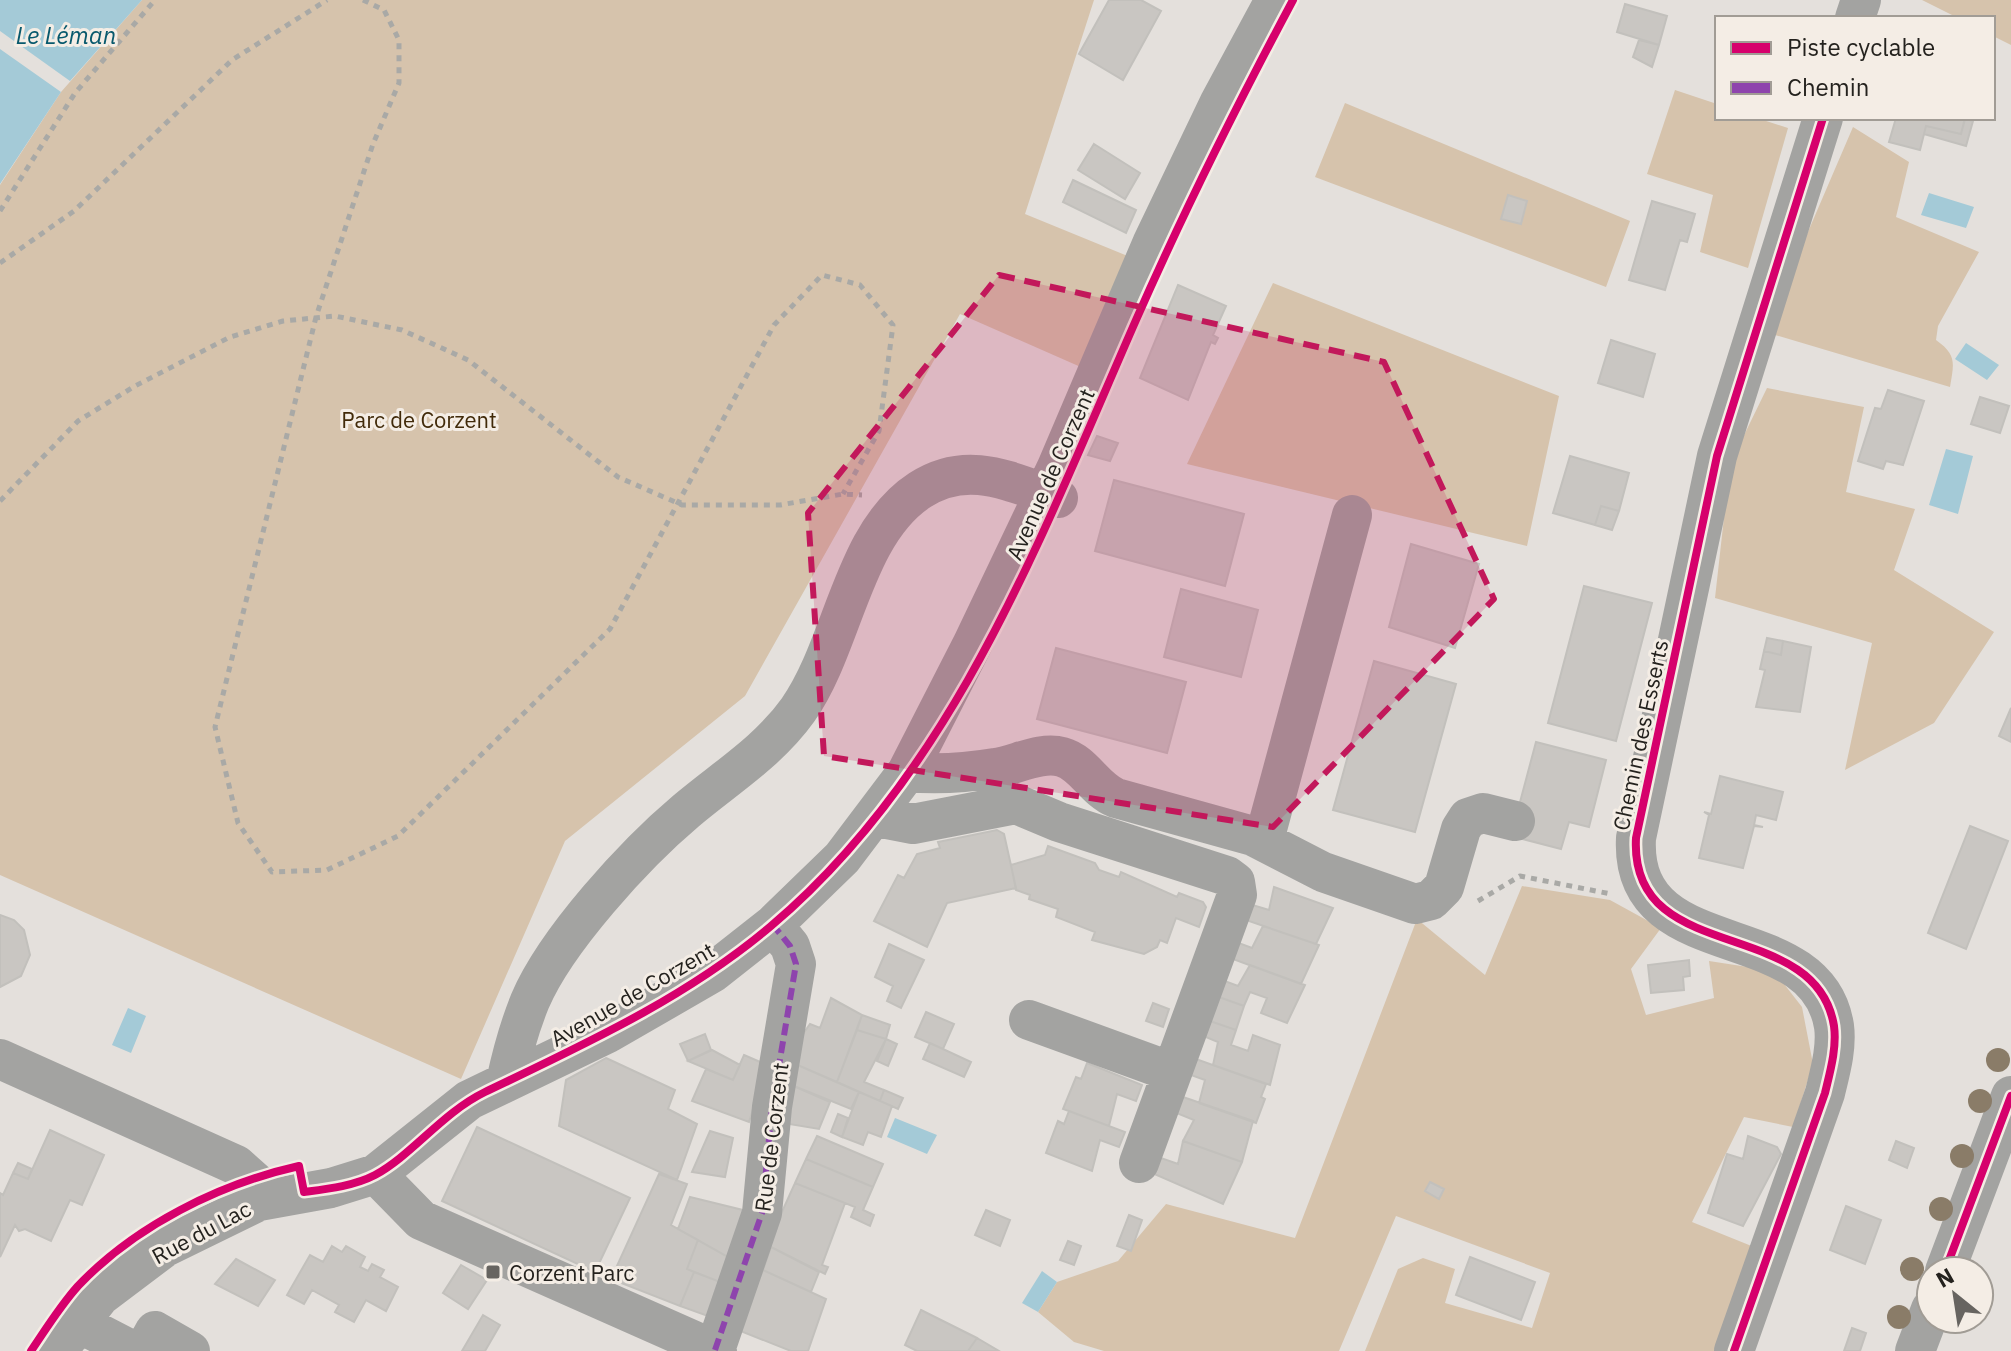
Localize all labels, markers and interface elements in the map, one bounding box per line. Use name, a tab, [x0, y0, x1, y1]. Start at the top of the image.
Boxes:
legend	[1715, 16, 1995, 120]
water label: Le Léman	[16, 19, 116, 51]
text: Piste cyclable	[1787, 31, 1935, 63]
text: Chemin	[1787, 71, 1869, 103]
street label: Avenue de Corzent	[999, 384, 1101, 564]
park label: Parc de Corzent	[341, 405, 497, 434]
street label: Chemin des Esserts	[1606, 637, 1674, 833]
street label: Avenue de Corzent	[545, 935, 719, 1053]
street label: Rue de Corzent	[747, 1061, 795, 1213]
street label: Rue du Lac	[146, 1194, 256, 1270]
north arrow	[1915, 1255, 1995, 1335]
place label: Corzent Parc	[509, 1258, 634, 1287]
text: N	[1931, 1261, 1959, 1294]
marker: Corzent Parc	[484, 1263, 502, 1281]

